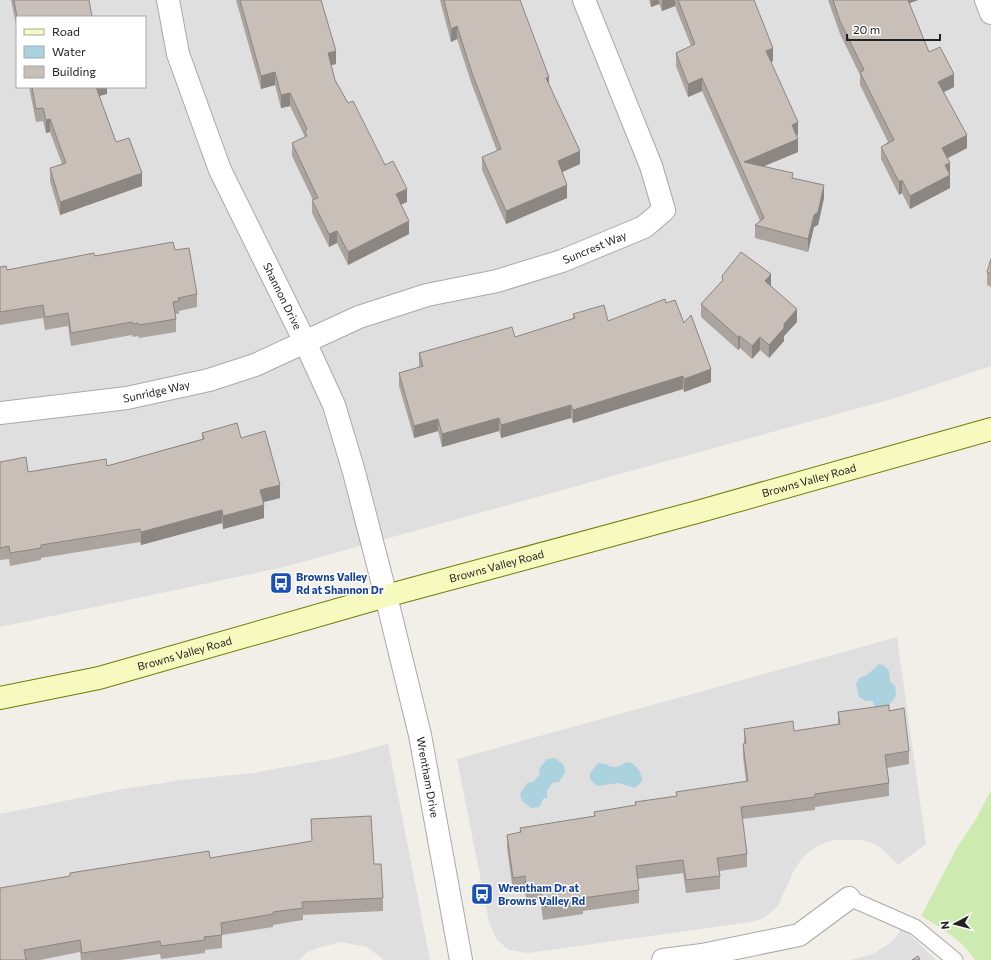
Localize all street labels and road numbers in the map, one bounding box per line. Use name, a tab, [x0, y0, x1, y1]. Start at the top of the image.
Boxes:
street label: Suncrest Way	[561, 228, 629, 266]
street label: Shannon Drive	[261, 260, 305, 332]
street label: Sunridge Way	[122, 377, 191, 404]
street label: Browns Valley Road	[760, 460, 858, 499]
street label: Browns Valley Road	[448, 547, 545, 585]
street label: Browns Valley Road	[136, 633, 233, 673]
street label: Wrentham Drive	[414, 736, 442, 819]

